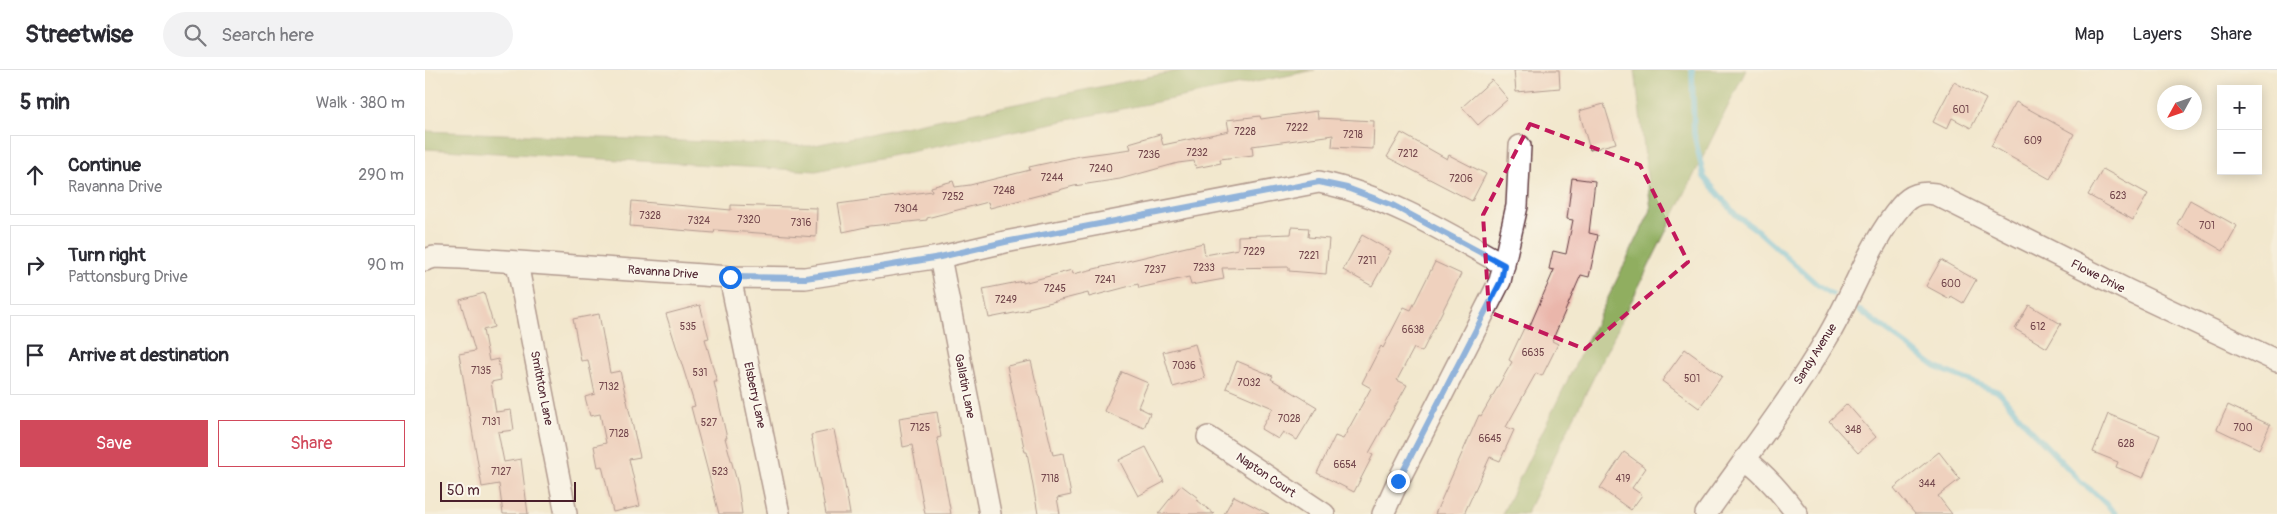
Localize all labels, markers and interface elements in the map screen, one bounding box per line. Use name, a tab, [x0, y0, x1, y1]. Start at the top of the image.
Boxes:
search box	[163, 12, 513, 57]
text: Streetwise	[25, 20, 133, 49]
icon: search	[181, 21, 209, 49]
text: Search here	[221, 23, 314, 47]
text: Map	[2075, 23, 2104, 46]
text: Layers	[2132, 23, 2182, 46]
text: Share	[2210, 23, 2252, 46]
north arrow	[2157, 85, 2202, 130]
map controls	[2217, 85, 2262, 175]
button: +	[2217, 85, 2262, 130]
text: 5 min	[20, 89, 70, 116]
text: Walk · 380 m	[316, 93, 405, 113]
house number: 601	[1953, 104, 1969, 116]
house number: 7222	[1286, 122, 1308, 134]
house number: 7228	[1234, 126, 1256, 138]
house number: 7218	[1343, 129, 1363, 141]
button: −	[2217, 130, 2262, 175]
house number: 609	[2024, 135, 2042, 147]
house number: 7232	[1186, 147, 1208, 159]
house number: 7212	[1398, 148, 1419, 160]
house number: 7236	[1138, 149, 1160, 161]
text: Continue	[68, 153, 141, 177]
icon: ahead	[21, 161, 49, 189]
house number: 7240	[1089, 163, 1113, 175]
text: 290 m	[358, 165, 404, 185]
house number: 7244	[1041, 172, 1063, 184]
house number: 7206	[1449, 173, 1473, 185]
text: Ravanna Drive	[68, 177, 162, 197]
house number: 7248	[993, 185, 1015, 197]
house number: 623	[2110, 190, 2127, 202]
house number: 7252	[942, 191, 964, 203]
house number: 7304	[894, 203, 918, 215]
house number: 7328	[639, 210, 661, 222]
house number: 7320	[737, 214, 761, 226]
house number: 7324	[688, 215, 710, 227]
house number: 7316	[791, 217, 811, 229]
house number: 701	[2199, 220, 2215, 232]
text: Turn right	[68, 243, 146, 267]
house number: 7229	[1243, 246, 1265, 258]
house number: 7221	[1299, 250, 1319, 262]
icon: right	[21, 251, 49, 279]
text: 90 m	[367, 255, 404, 275]
house number: 7211	[1358, 255, 1376, 267]
street label: Flowe Drive	[2068, 256, 2127, 296]
house number: 7233	[1193, 262, 1215, 274]
street label: Ravanna Drive	[627, 263, 699, 282]
house number: 7237	[1144, 264, 1166, 276]
route start	[719, 266, 742, 289]
text: Pattonsburg Drive	[68, 267, 188, 287]
house number: 7241	[1095, 274, 1115, 286]
house number: 600	[1941, 278, 1961, 290]
house number: 7245	[1044, 283, 1066, 295]
house number: 7249	[995, 294, 1017, 306]
house number: 535	[680, 321, 696, 333]
street label: Sandy Avenue	[1791, 321, 1840, 388]
house number: 612	[2030, 321, 2046, 333]
house number: 6638	[1402, 324, 1424, 336]
icon: arrive	[21, 341, 49, 369]
text: Arrive at destination	[68, 343, 229, 367]
house number: 6635	[1522, 347, 1544, 359]
street label: Smithton Lane	[527, 350, 556, 427]
street label: Gallatin Lane	[951, 353, 978, 420]
house number: 7036	[1172, 360, 1196, 372]
street label: Elsberry Lane	[740, 361, 769, 430]
house number: 7135	[471, 365, 491, 377]
house number: 531	[693, 367, 708, 379]
house number: 501	[1684, 373, 1700, 385]
house number: 7032	[1237, 377, 1261, 389]
house number: 7132	[599, 381, 620, 393]
house number: 7028	[1278, 413, 1300, 425]
house number: 7131	[482, 416, 500, 428]
house number: 527	[701, 417, 718, 429]
button: Save	[20, 420, 208, 467]
button: Share	[218, 420, 405, 467]
house number: 7125	[910, 422, 930, 434]
house number: 700	[2234, 422, 2253, 434]
house number: 348	[1845, 424, 1861, 436]
house number: 7128	[609, 428, 629, 440]
house number: 6645	[1479, 433, 1501, 445]
house number: 628	[2118, 438, 2134, 450]
street label: Napton Court	[1233, 450, 1299, 501]
house number: 6654	[1334, 459, 1357, 471]
house number: 7127	[491, 466, 512, 478]
house number: 523	[712, 466, 729, 478]
route end	[1387, 470, 1410, 493]
house number: 7118	[1041, 473, 1059, 485]
house number: 419	[1616, 473, 1630, 485]
house number: 344	[1918, 478, 1936, 490]
scale bar	[440, 479, 576, 502]
text: 50 m	[447, 482, 480, 499]

